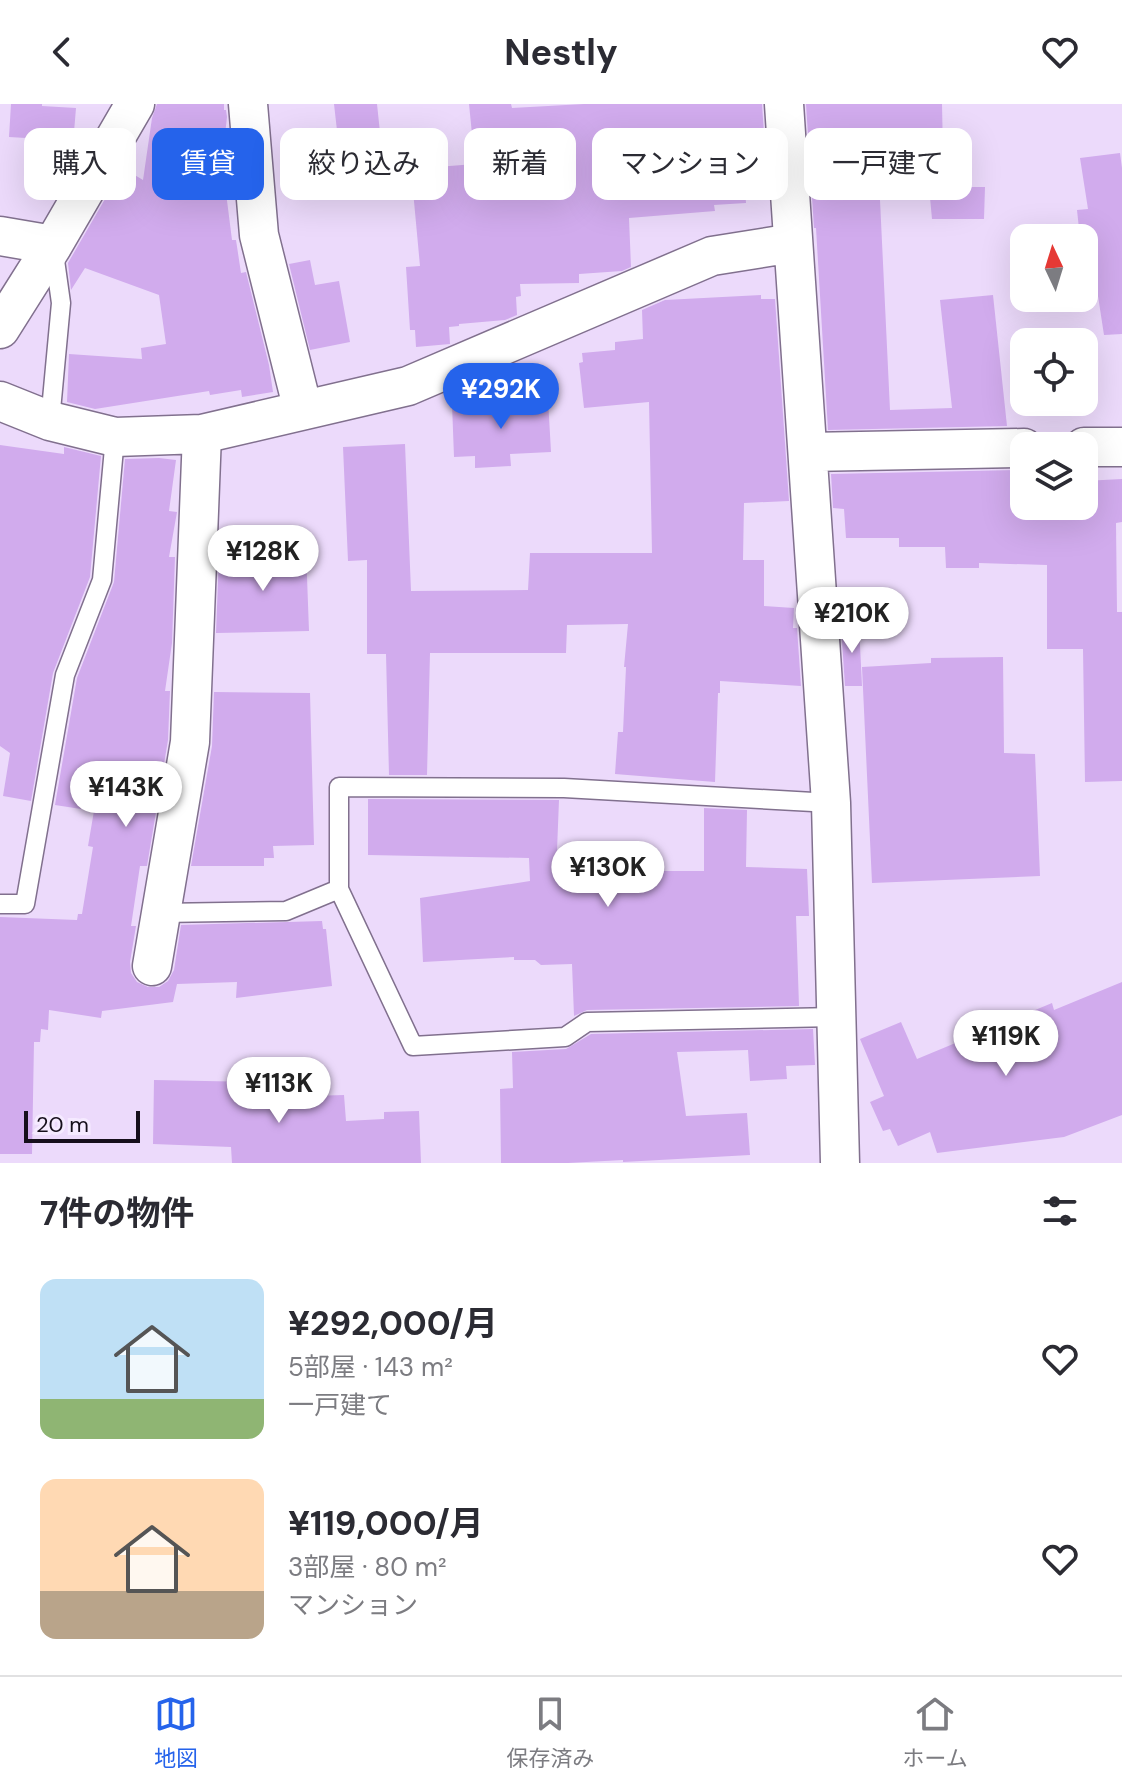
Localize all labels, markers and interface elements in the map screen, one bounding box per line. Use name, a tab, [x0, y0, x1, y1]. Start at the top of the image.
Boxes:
text: Nestly	[504, 29, 618, 76]
icon: back	[40, 30, 84, 74]
icon: heart	[1038, 30, 1082, 74]
chip: 購入	[24, 128, 136, 200]
chip: 賃貸	[152, 128, 264, 200]
chip: 絞り込み	[280, 128, 448, 200]
chip: 新着	[464, 128, 576, 200]
chip: マンション	[592, 128, 788, 200]
chip: 一戸建て	[804, 128, 972, 200]
north arrow	[1010, 224, 1098, 312]
map controls	[1010, 224, 1098, 520]
button: locate	[1010, 328, 1098, 416]
pin: ¥292K	[445, 363, 557, 431]
text: ¥292K	[461, 372, 541, 406]
button: layers	[1010, 432, 1098, 520]
pin: ¥128K	[207, 525, 319, 593]
text: ¥128K	[226, 534, 300, 568]
pin: ¥210K	[796, 587, 908, 655]
text: ¥210K	[814, 596, 890, 630]
pin: ¥143K	[70, 761, 182, 829]
text: ¥143K	[88, 770, 164, 804]
pin: ¥130K	[552, 841, 664, 909]
text: ¥130K	[569, 850, 647, 884]
pin: ¥119K	[950, 1010, 1062, 1078]
text: ¥119K	[971, 1019, 1041, 1053]
pin: ¥113K	[223, 1057, 335, 1125]
text: ¥113K	[245, 1066, 313, 1100]
scale bar	[24, 1107, 140, 1143]
text: 20 m	[36, 1110, 89, 1139]
icon: filters	[1038, 1189, 1082, 1233]
text: 7件の物件	[40, 1191, 194, 1236]
text: ¥292,000/月	[288, 1301, 498, 1346]
icon: home	[104, 1311, 200, 1407]
icon: heart	[1038, 1337, 1082, 1381]
text: 5部屋 · 143 m²	[288, 1350, 453, 1384]
text: 一戸建て	[288, 1388, 392, 1422]
text: ¥119,000/月	[288, 1501, 484, 1546]
icon: home	[104, 1511, 200, 1607]
icon: heart	[1038, 1537, 1082, 1581]
text: 3部屋 · 80 m²	[288, 1550, 447, 1584]
text: マンション	[288, 1588, 418, 1622]
tab: 地図	[154, 1692, 198, 1773]
tab: 保存済み	[506, 1692, 594, 1773]
tab: ホーム	[903, 1692, 968, 1773]

